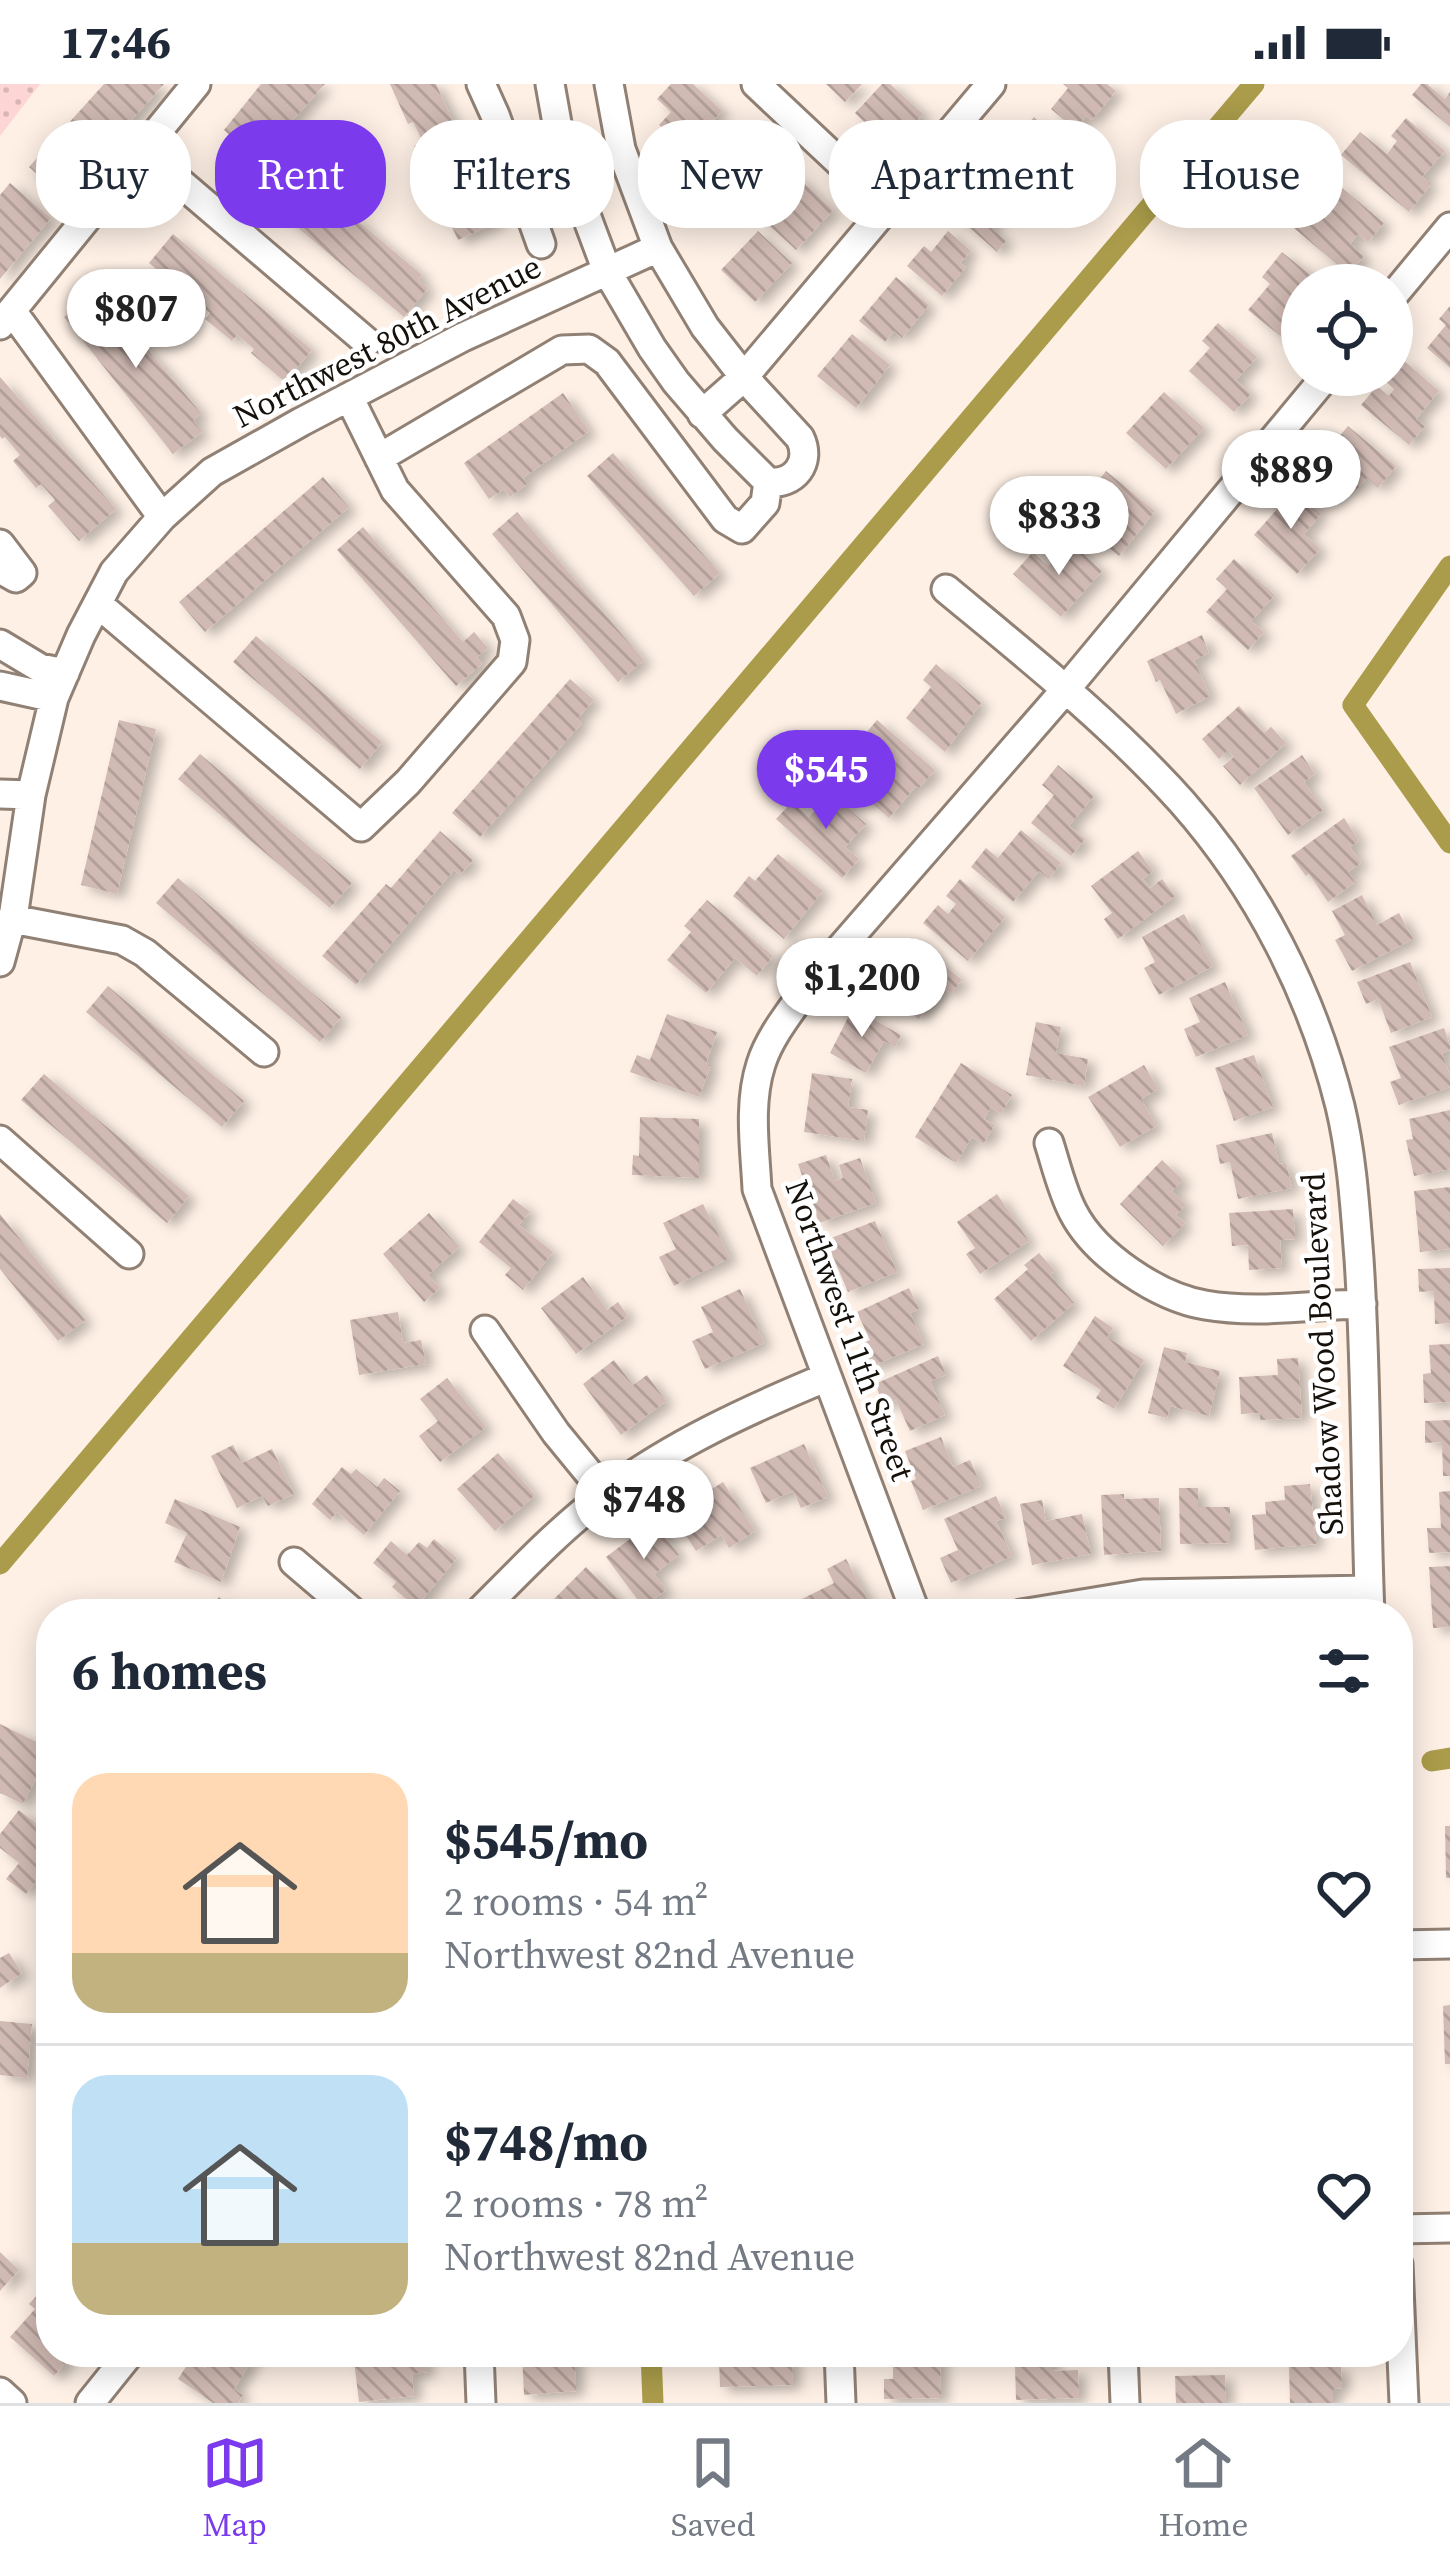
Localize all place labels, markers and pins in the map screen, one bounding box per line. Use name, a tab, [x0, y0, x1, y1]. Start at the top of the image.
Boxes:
pin: $807	[65, 269, 207, 371]
pin: $889	[1220, 430, 1362, 532]
pin: $833	[988, 476, 1130, 578]
pin: $545	[755, 730, 897, 832]
pin: $1,200	[764, 938, 960, 1040]
pin: $748	[573, 1460, 715, 1562]

